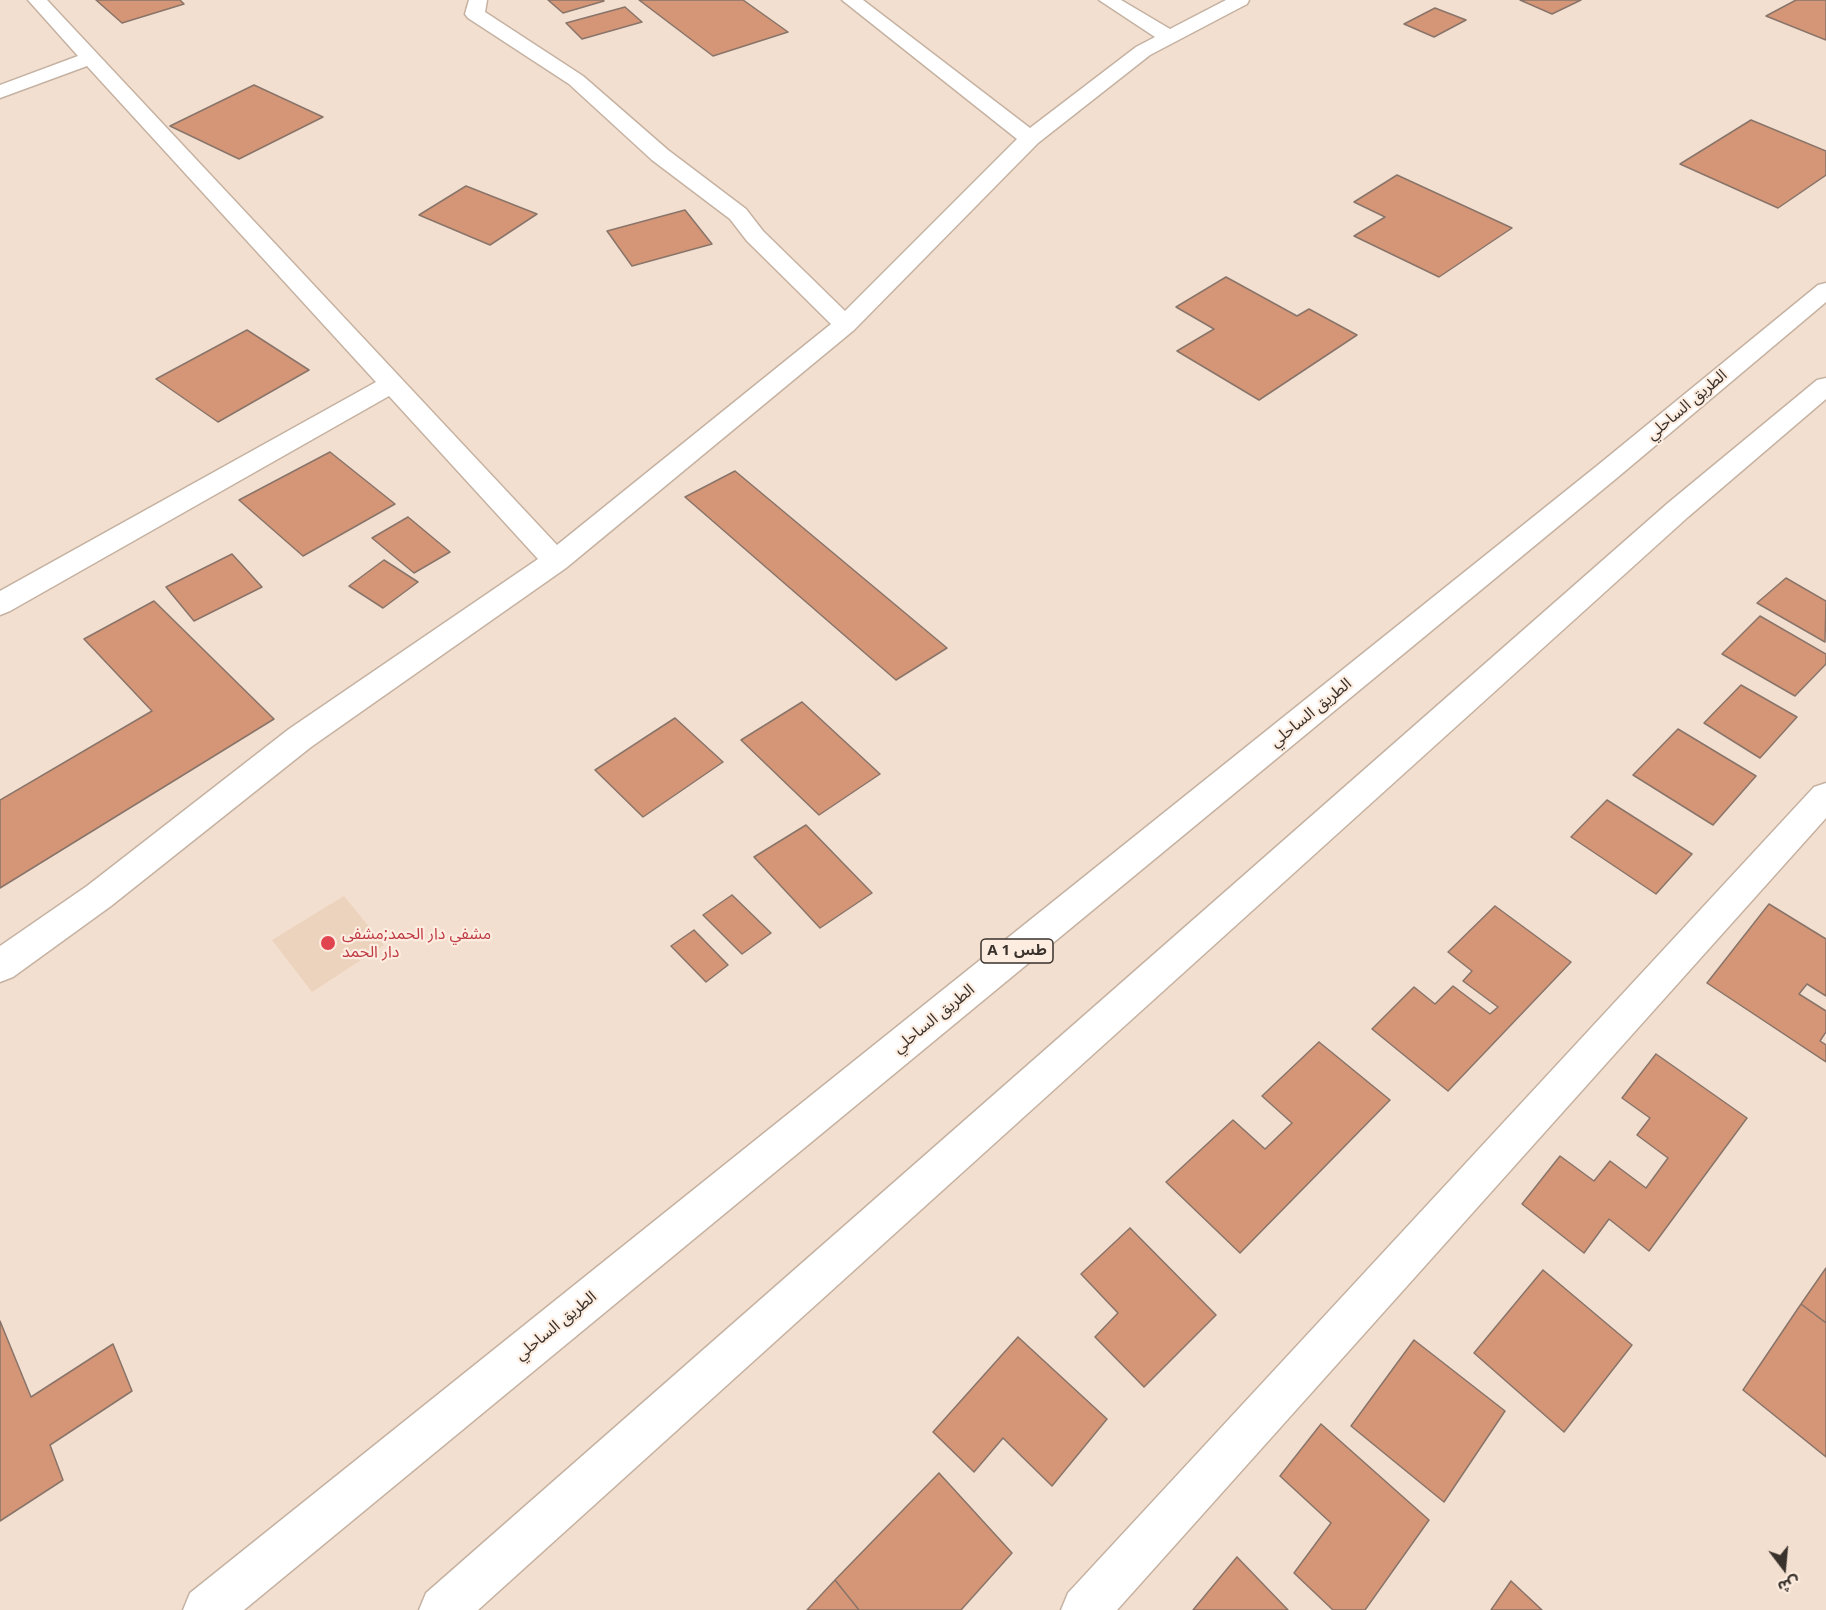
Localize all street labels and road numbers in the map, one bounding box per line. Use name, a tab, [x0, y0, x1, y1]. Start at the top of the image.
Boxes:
street label: الطريق الساحلي	[1643, 366, 1731, 444]
street label: الطريق الساحلي	[1266, 674, 1356, 752]
road number: A 1 طس	[981, 939, 1053, 963]
street label: الطريق الساحلي	[889, 980, 979, 1058]
street label: الطريق الساحلي	[511, 1287, 601, 1365]

